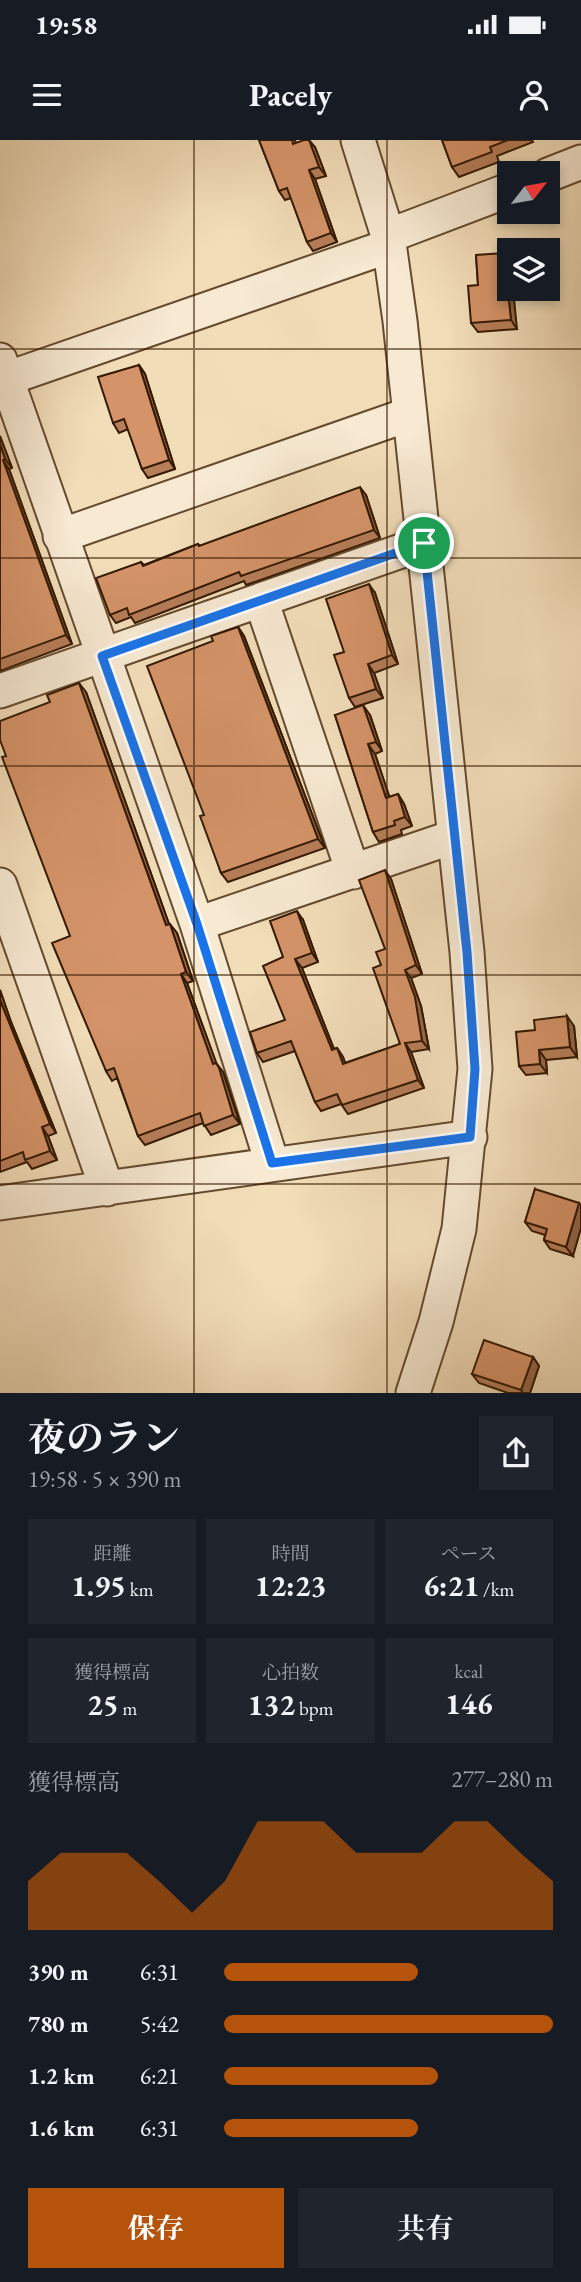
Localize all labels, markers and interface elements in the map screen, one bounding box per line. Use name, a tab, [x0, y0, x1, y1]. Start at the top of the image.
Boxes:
text: 19:58	[35, 8, 97, 42]
text: Pacely	[249, 74, 332, 116]
icon: menu	[28, 76, 66, 114]
icon: person	[515, 76, 553, 114]
north arrow	[497, 161, 560, 224]
map controls	[497, 161, 560, 301]
button: layers	[497, 238, 560, 301]
pin	[394, 513, 454, 573]
icon: arrive	[405, 524, 443, 562]
text: 夜のラン	[28, 1413, 180, 1462]
button: share	[479, 1416, 553, 1490]
text: 19:58 · 5 × 390 m	[28, 1464, 181, 1494]
text: 距離	[93, 1541, 131, 1566]
text: 時間	[271, 1541, 310, 1566]
text: ペース	[441, 1541, 497, 1566]
text: 1.95	[71, 1566, 126, 1605]
text: 12:23	[255, 1566, 326, 1605]
text: 6:21	[423, 1566, 479, 1605]
text: km	[126, 1577, 153, 1602]
text: /km	[479, 1577, 514, 1602]
text: kcal	[455, 1659, 483, 1684]
text: 獲得標高	[74, 1660, 150, 1685]
text: 心拍数	[262, 1660, 319, 1685]
text: 146	[445, 1684, 493, 1723]
text: 25	[87, 1685, 119, 1724]
text: 132	[248, 1685, 295, 1724]
text: m	[119, 1696, 137, 1721]
text: bpm	[295, 1696, 333, 1721]
text: 277–280 m	[452, 1764, 553, 1794]
text: 獲得標高	[28, 1767, 120, 1797]
text: 390 m	[28, 1957, 89, 1987]
text: 6:31	[140, 1957, 179, 1987]
text: 780 m	[28, 2009, 89, 2039]
text: 5:42	[140, 2009, 179, 2039]
text: 1.2 km	[28, 2061, 95, 2091]
text: 6:21	[140, 2061, 179, 2091]
text: 1.6 km	[28, 2113, 95, 2143]
text: 6:31	[140, 2113, 179, 2143]
button: 保存	[28, 2188, 284, 2268]
button: 共有	[298, 2188, 553, 2268]

